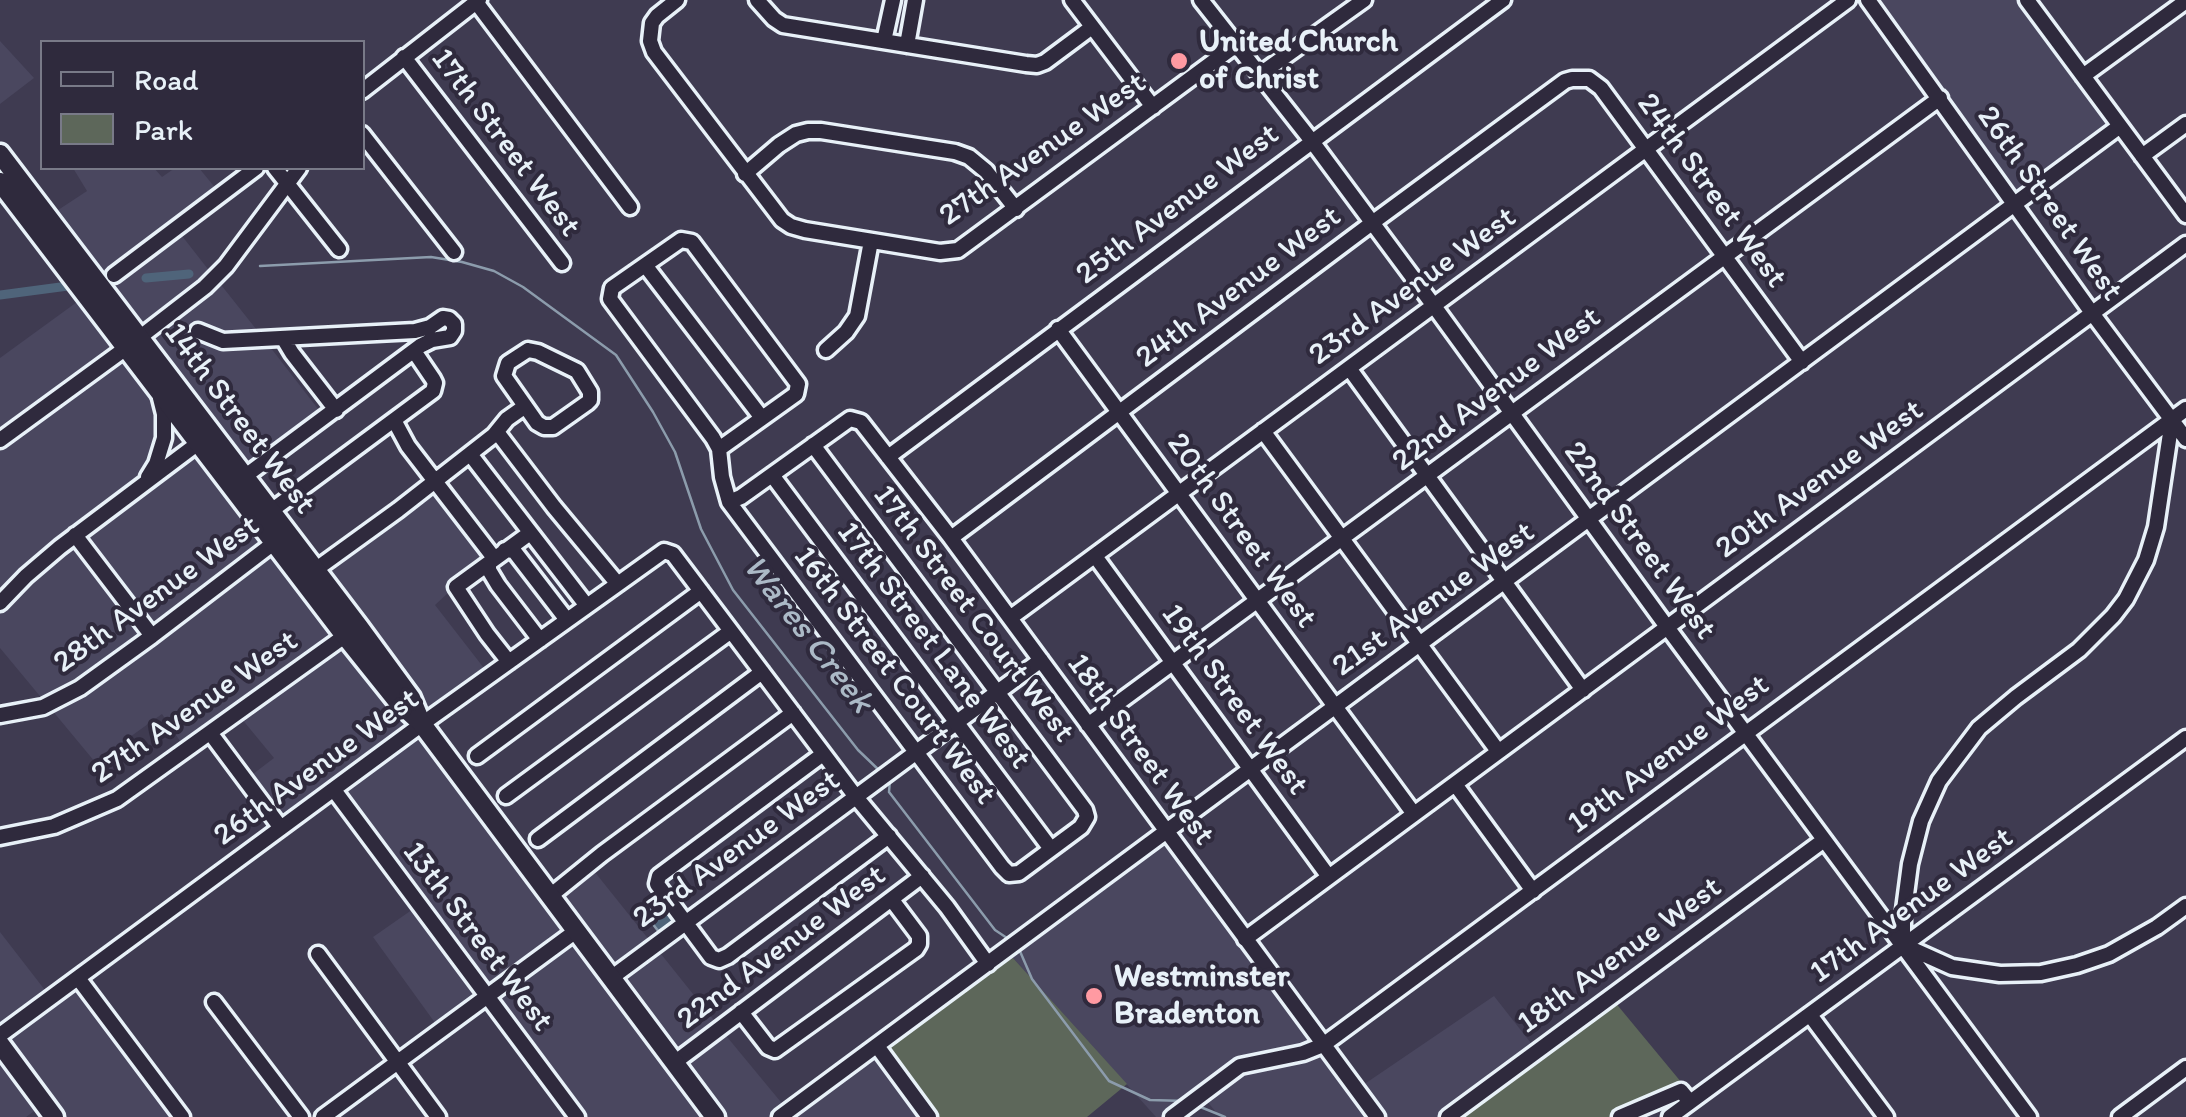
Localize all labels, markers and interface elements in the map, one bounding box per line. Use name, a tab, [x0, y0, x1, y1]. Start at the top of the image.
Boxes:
place label: United Church of Christ	[1199, 24, 1398, 99]
legend	[40, 40, 365, 170]
street label: 17th Street West	[422, 41, 588, 245]
marker: United Church of Christ	[1168, 50, 1190, 72]
text: Road	[134, 61, 199, 98]
street label: 27th Avenue West	[932, 64, 1154, 236]
street label: 24th Street West	[1628, 86, 1794, 296]
street label: 26th Street West	[1968, 99, 2130, 309]
text: Park	[134, 111, 193, 148]
street label: 25th Avenue West	[1069, 116, 1287, 294]
street label: 24th Avenue West	[1129, 198, 1349, 378]
street label: 23rd Avenue West	[1302, 199, 1524, 375]
street label: 22nd Avenue West	[1385, 299, 1609, 481]
street label: 14th Street West	[155, 316, 323, 522]
street label: 20th Avenue West	[1709, 392, 1931, 568]
street label: 20th Street West	[1157, 426, 1325, 636]
street label: 22nd Street West	[1554, 434, 1724, 648]
street label: 17th Street Court West	[864, 478, 1082, 750]
street label: 28th Avenue West	[47, 507, 267, 683]
street label: 21st Avenue West	[1326, 514, 1542, 686]
street label: 17th Street Lane West	[828, 515, 1038, 777]
street label: 16th Street Court West	[784, 539, 1004, 813]
water label: Wares Creek	[733, 548, 881, 722]
street label: 19th Street West	[1152, 597, 1316, 803]
street label: 27th Avenue West	[84, 622, 306, 794]
street label: 18th Street West	[1058, 647, 1222, 853]
street label: 19th Avenue West	[1561, 667, 1777, 843]
street label: 26th Avenue West	[207, 681, 427, 855]
street label: 23rd Avenue West	[626, 762, 848, 938]
street label: 17th Avenue West	[1803, 820, 2021, 992]
street label: 13th Street West	[393, 835, 561, 1039]
street label: 22nd Avenue West	[670, 857, 894, 1039]
street label: 18th Avenue West	[1510, 869, 1730, 1043]
place label: Westminster Bradenton	[1114, 959, 1289, 1034]
marker: Westminster Bradenton	[1083, 985, 1105, 1007]

